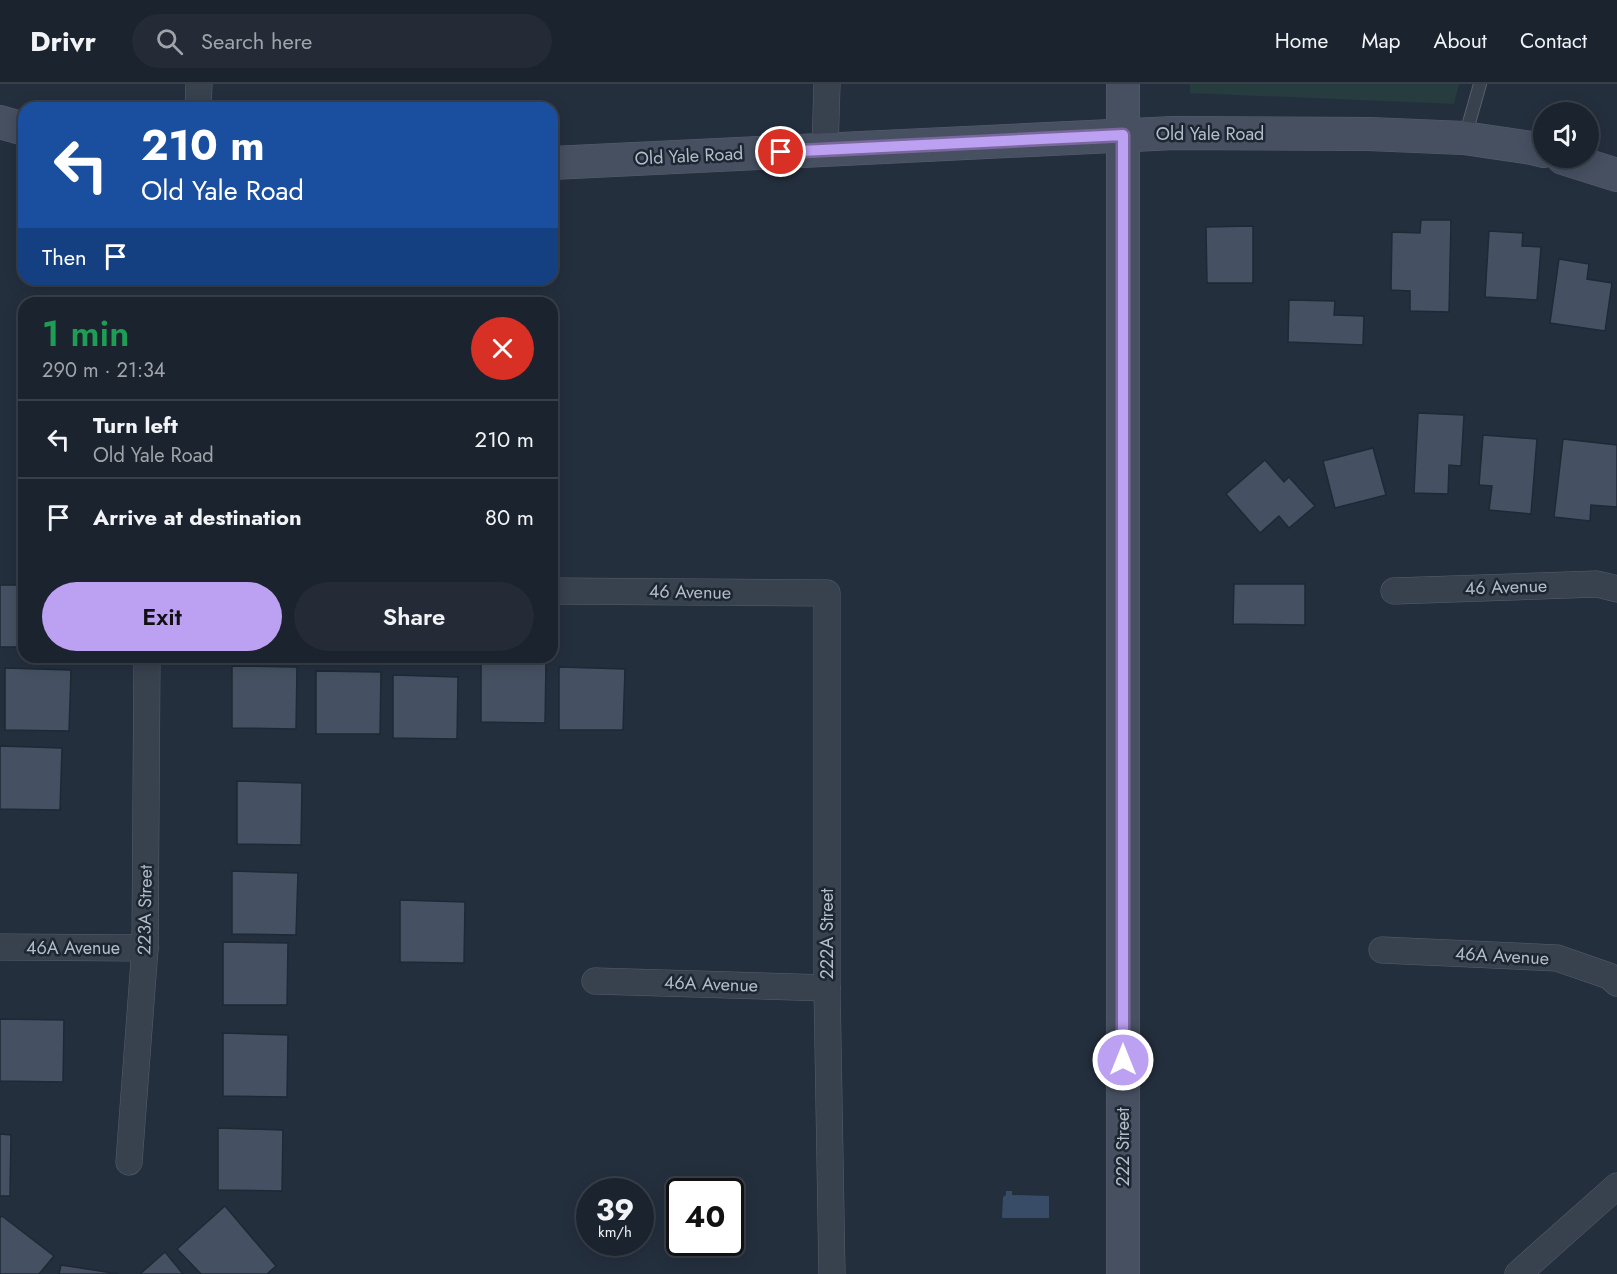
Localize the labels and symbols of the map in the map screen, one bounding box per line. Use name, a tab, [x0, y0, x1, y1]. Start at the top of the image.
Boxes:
street label: Old Yale Road	[1156, 121, 1264, 147]
pin	[755, 126, 806, 177]
street label: Old Yale Road	[634, 140, 744, 172]
street label: 46 Avenue	[1464, 573, 1548, 601]
street label: 46 Avenue	[649, 578, 731, 606]
street label: 223A Street	[131, 864, 159, 955]
street label: 222A Street	[814, 888, 840, 979]
street label: 46A Avenue	[26, 935, 120, 961]
street label: 46A Avenue	[1454, 941, 1550, 971]
street label: 46A Avenue	[663, 969, 759, 999]
position arrow	[1091, 1028, 1155, 1092]
street label: 222 Street	[1110, 1107, 1136, 1187]
speed limit sign: 40	[666, 1178, 744, 1256]

